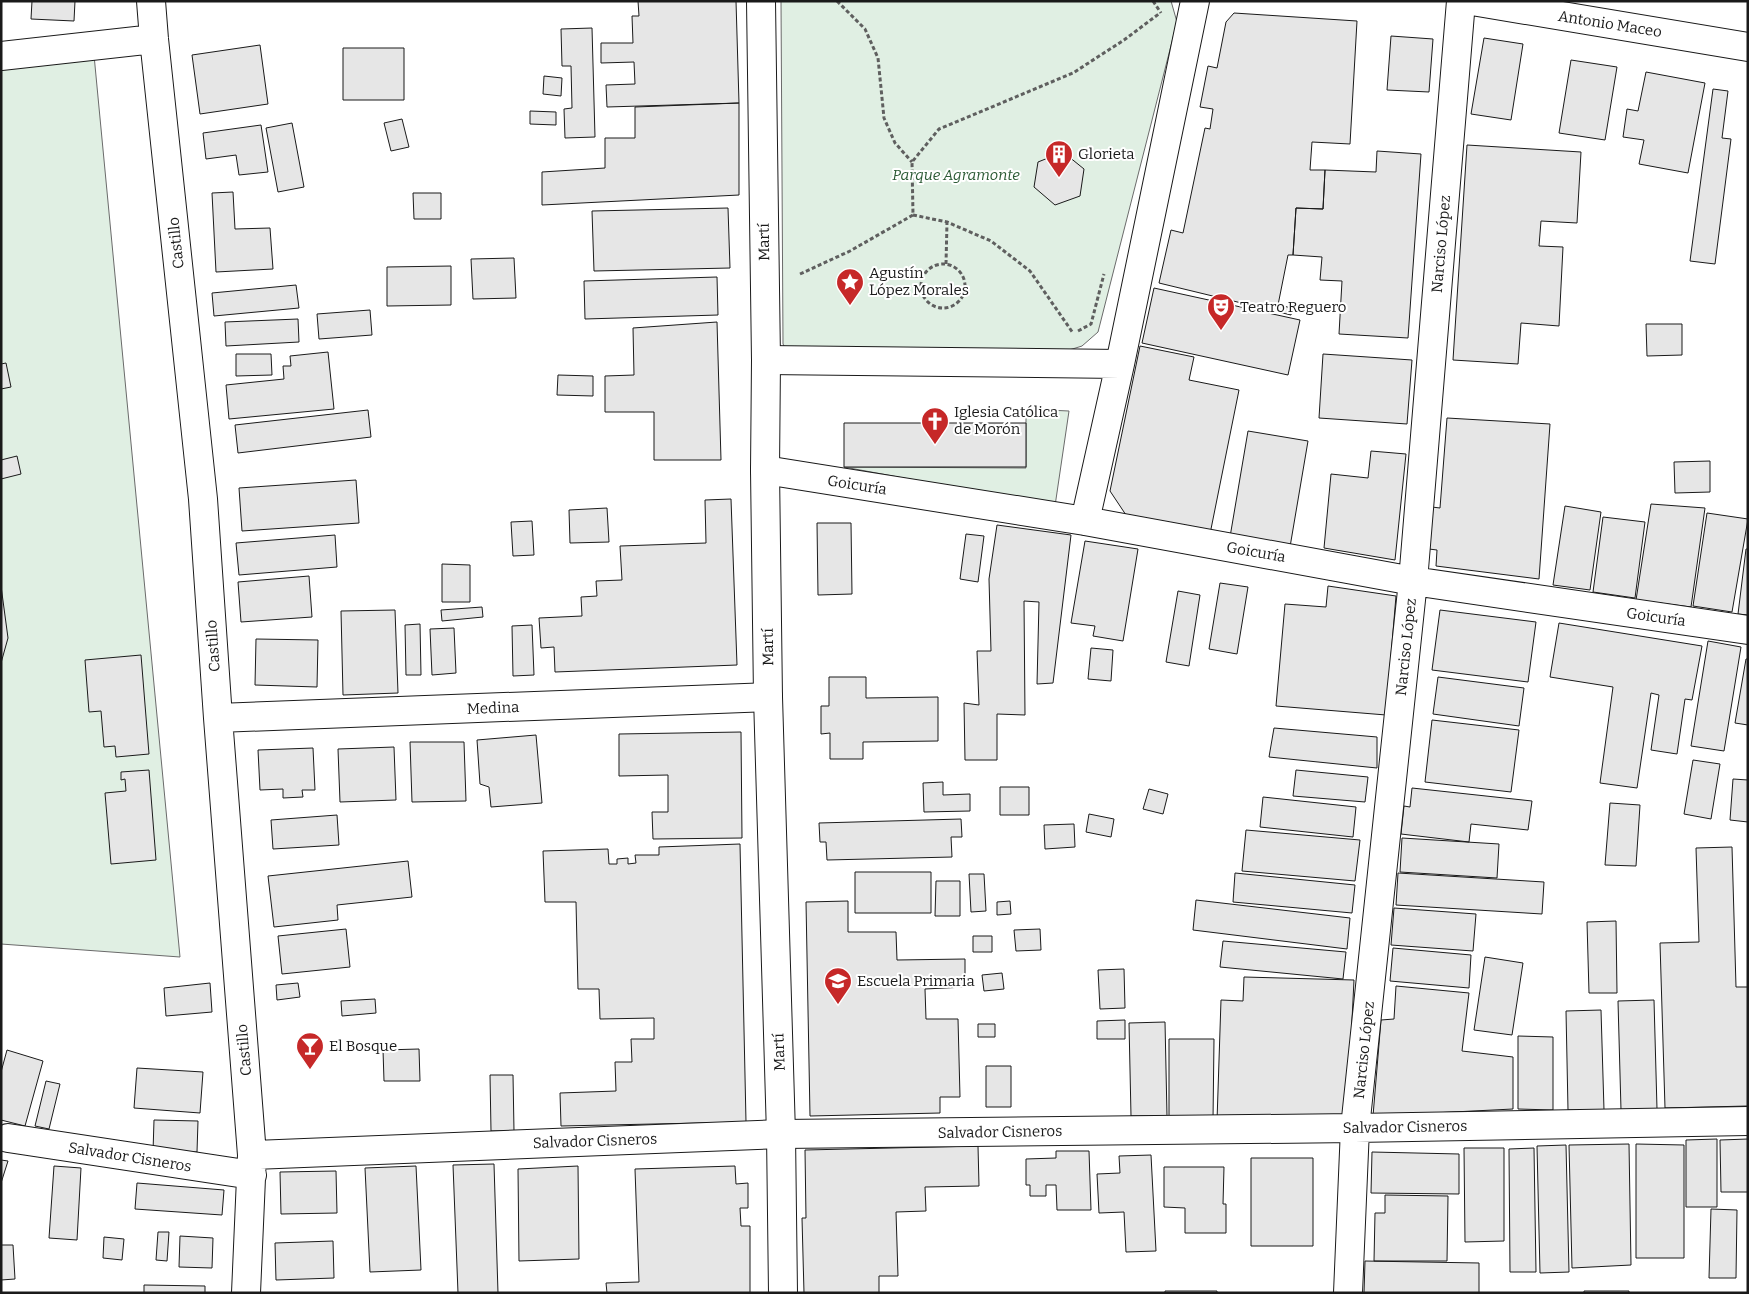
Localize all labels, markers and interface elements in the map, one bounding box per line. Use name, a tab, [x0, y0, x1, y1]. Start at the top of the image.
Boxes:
street label: Antonio Maceo	[1557, 7, 1663, 41]
building icon: Glorieta	[1044, 139, 1074, 178]
place label: Glorieta	[1078, 145, 1134, 163]
park label: Parque Agramonte	[892, 166, 1020, 184]
street label: Narciso López	[1428, 194, 1454, 294]
street label: Castillo	[164, 216, 188, 270]
street label: Martí	[755, 222, 773, 261]
place label: Agustín López Morales	[869, 264, 969, 299]
place icon: Agustín López Morales	[835, 267, 865, 306]
theatre icon: Teatro Reguero	[1206, 292, 1236, 331]
place label: Teatro Reguero	[1240, 298, 1346, 316]
place label: Iglesia Católica de Morón	[954, 403, 1058, 438]
church icon: Iglesia Católica de Morón	[920, 406, 950, 445]
street label: Goicuría	[826, 471, 888, 499]
street label: Goicuría	[1225, 538, 1287, 566]
street label: Narciso López	[1392, 597, 1420, 697]
street label: Goicuría	[1625, 604, 1687, 630]
street label: Castillo	[202, 619, 224, 673]
street label: Martí	[759, 627, 777, 666]
street label: Medina	[467, 698, 519, 718]
school or university icon: Escuela Primaria	[823, 966, 853, 1005]
place label: Escuela Primaria	[857, 972, 975, 990]
street label: Narciso López	[1350, 1000, 1378, 1100]
street label: Castillo	[233, 1023, 255, 1077]
bar icon: El Bosque	[295, 1031, 325, 1070]
street label: Martí	[769, 1032, 789, 1071]
place label: El Bosque	[329, 1037, 397, 1055]
street label: Salvador Cisneros	[1343, 1117, 1467, 1137]
street label: Salvador Cisneros	[938, 1122, 1062, 1142]
street label: Salvador Cisneros	[532, 1130, 658, 1152]
street label: Salvador Cisneros	[67, 1138, 193, 1176]

